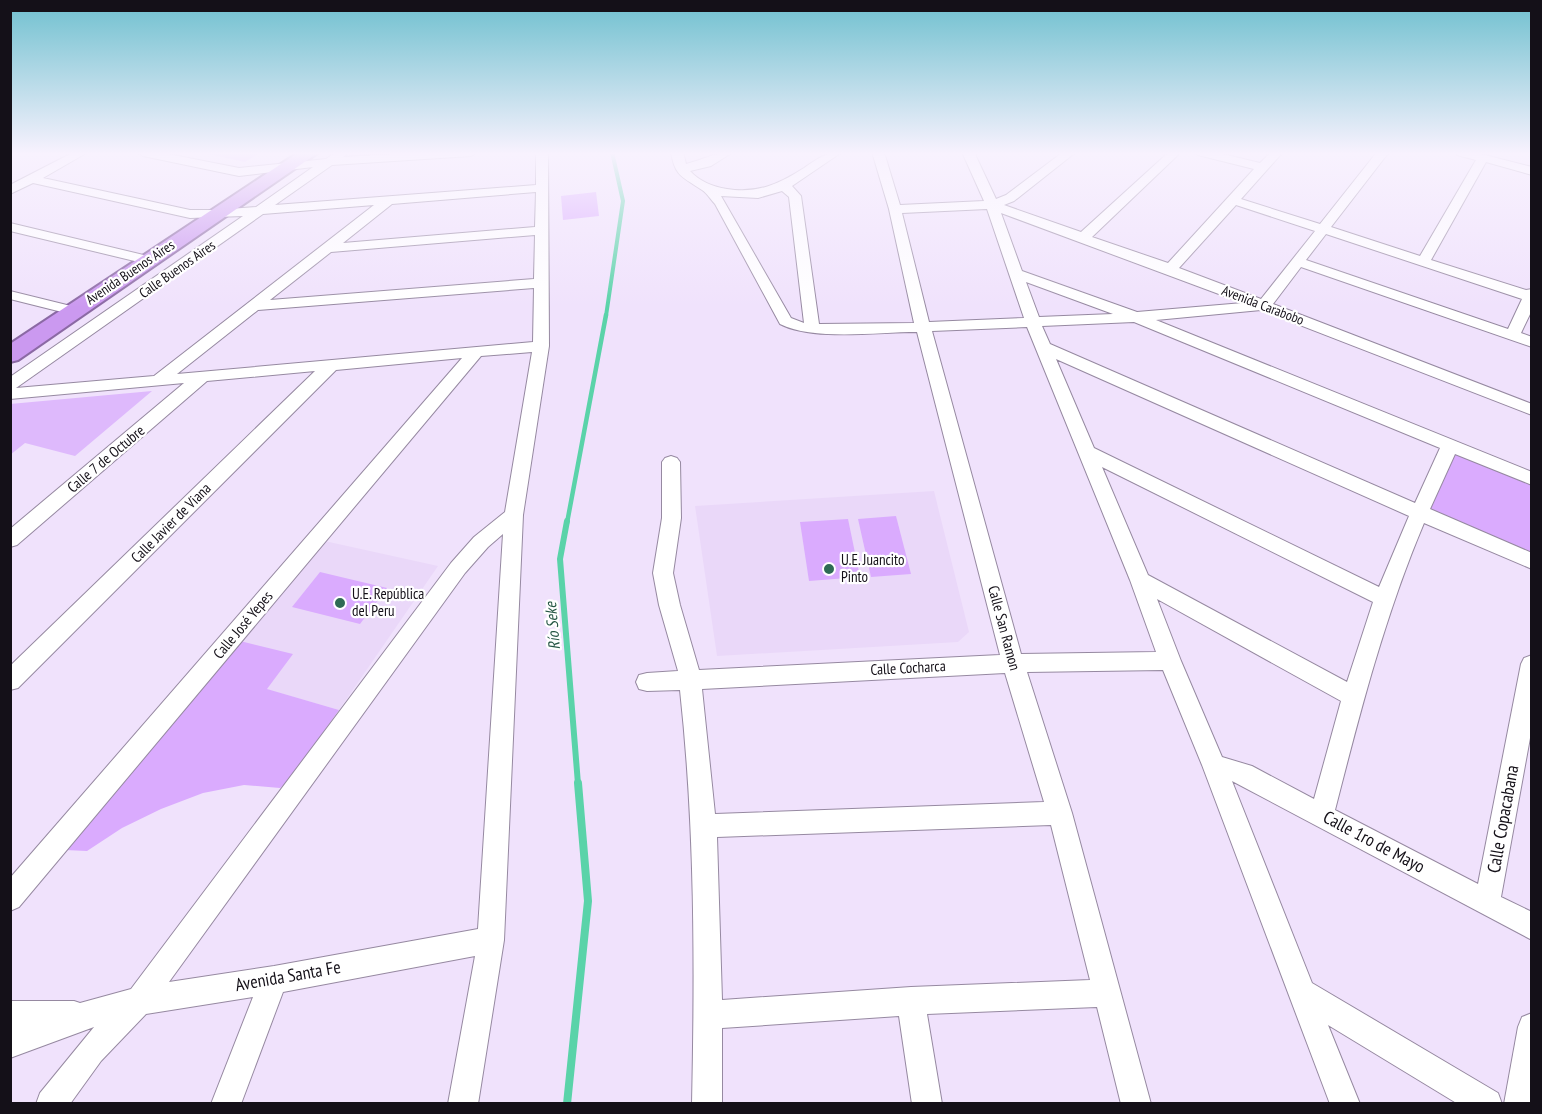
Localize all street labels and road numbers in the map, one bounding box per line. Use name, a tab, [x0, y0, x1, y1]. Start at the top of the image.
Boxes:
street label: Avenida Buenos Aires	[82, 236, 178, 308]
street label: Calle Buenos Aires	[135, 236, 219, 302]
street label: Avenida Carabobo	[1219, 281, 1307, 329]
street label: Calle 7 de Octubre	[63, 421, 148, 497]
street label: Calle Javier de Viana	[127, 479, 215, 567]
street label: Calle San Ramon	[984, 583, 1025, 672]
street label: Calle José Yepes	[209, 587, 277, 663]
street label: Calle Cocharca	[870, 656, 946, 679]
street label: Calle Copacabana	[1482, 763, 1523, 875]
street label: Calle 1ro de Mayo	[1320, 805, 1429, 878]
street label: Avenida Santa Fe	[233, 955, 342, 996]

